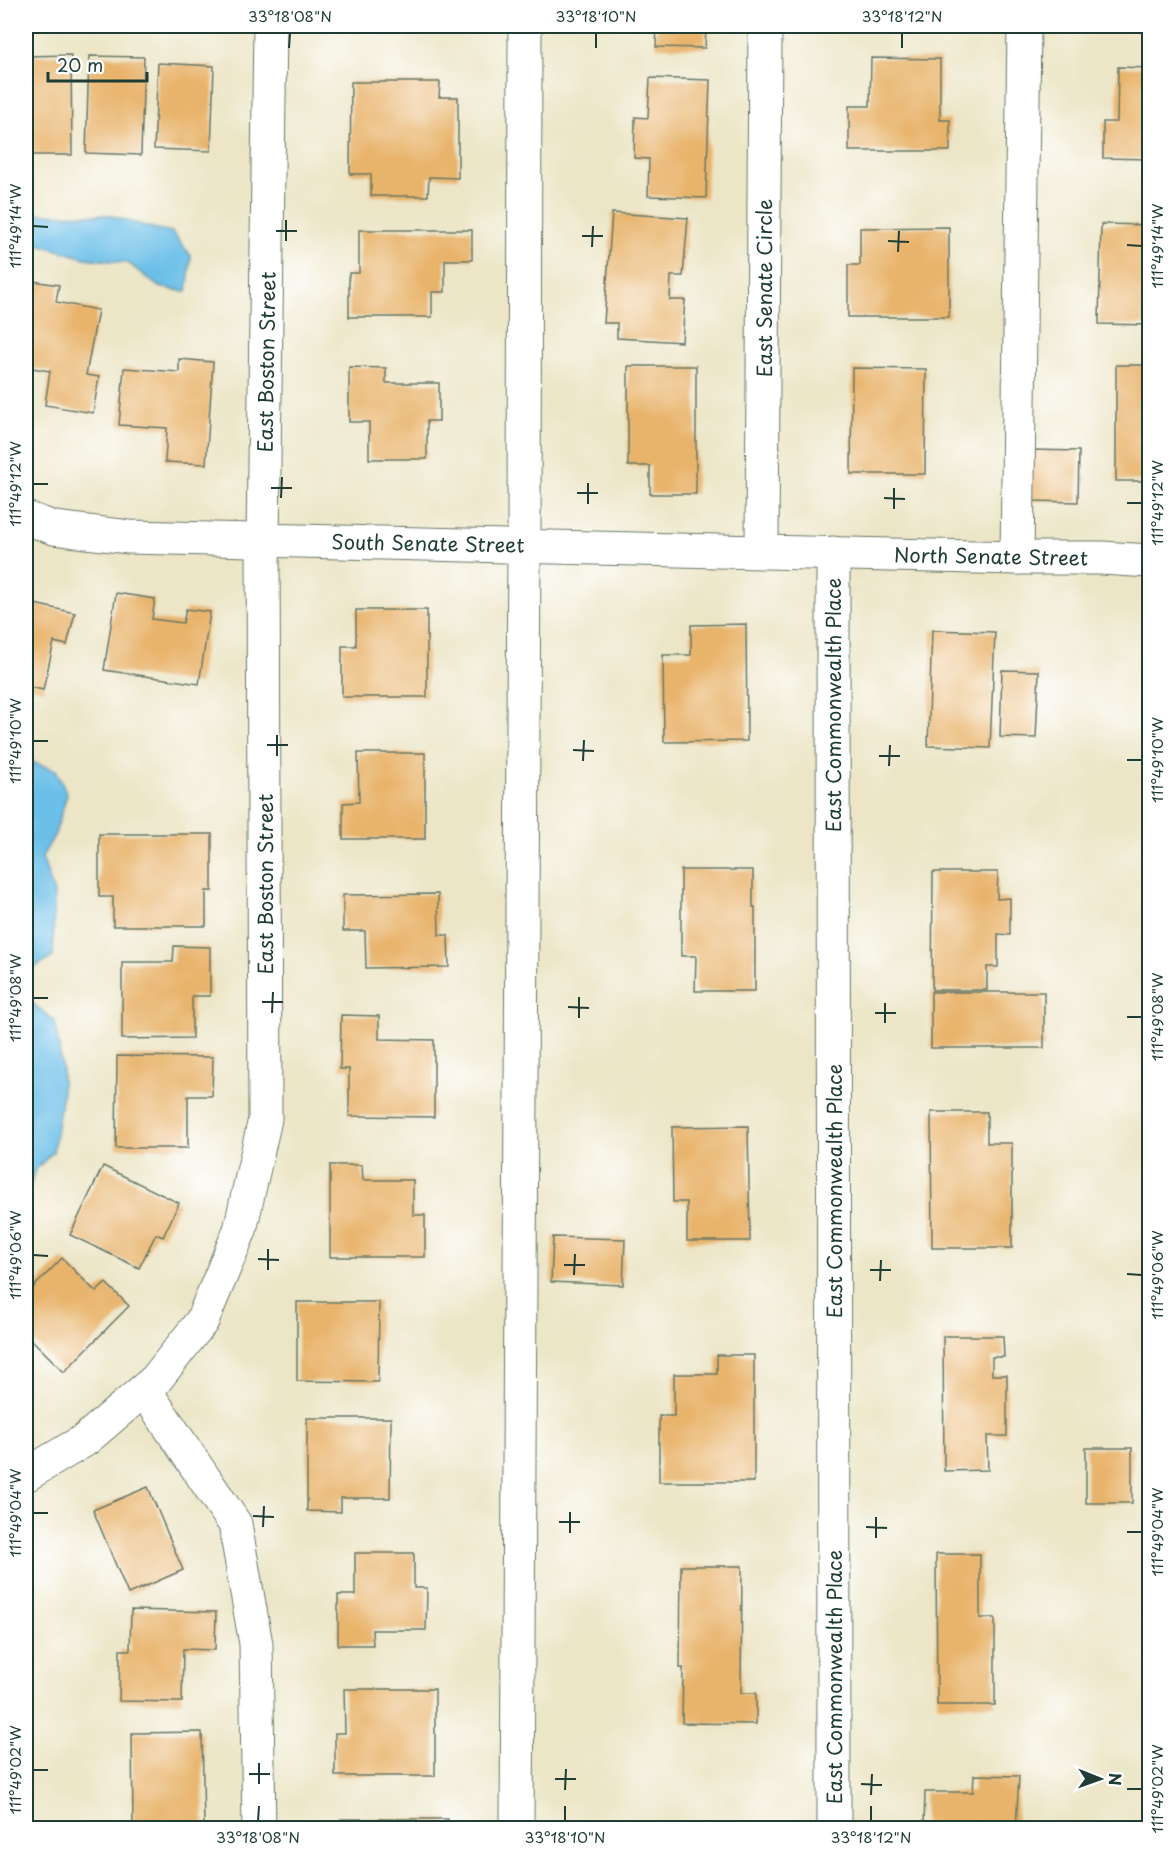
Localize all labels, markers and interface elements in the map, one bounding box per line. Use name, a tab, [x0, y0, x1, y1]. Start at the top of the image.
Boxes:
text: 33°18'08"N	[248, 4, 332, 27]
text: 33°18'10"N	[555, 4, 637, 27]
text: 33°18'12"N	[862, 4, 942, 27]
scale bar	[48, 45, 147, 83]
text: 20 m	[57, 51, 103, 78]
text: 111°49'14"W	[3, 183, 26, 268]
street label: East Senate Circle	[749, 199, 779, 377]
text: 111°49'14"W	[1145, 203, 1168, 288]
street label: East Boston Street	[249, 271, 283, 453]
text: 111°49'12"W	[3, 441, 26, 527]
text: 111°49'12"W	[1145, 460, 1168, 546]
street label: South Senate Street	[331, 526, 525, 560]
street label: North Senate Street	[894, 539, 1088, 573]
street label: East Commonwealth Place	[818, 578, 848, 832]
text: 111°49'10"W	[3, 697, 26, 784]
text: 111°49'10"W	[1145, 716, 1168, 803]
street label: East Boston Street	[250, 794, 280, 974]
text: 111°49'08"W	[3, 953, 26, 1042]
text: 111°49'08"W	[1145, 972, 1168, 1061]
street label: East Commonwealth Place	[819, 1064, 849, 1318]
text: 111°49'06"W	[3, 1210, 26, 1300]
text: 111°49'06"W	[1145, 1230, 1168, 1320]
text: 111°49'04"W	[3, 1468, 26, 1557]
text: 111°49'04"W	[1145, 1487, 1168, 1576]
street label: East Commonwealth Place	[819, 1550, 849, 1804]
text: 111°49'02"W	[3, 1725, 26, 1815]
text: 111°49'02"W	[1145, 1744, 1168, 1834]
north arrow	[1070, 1749, 1130, 1809]
text: N	[1104, 1773, 1128, 1786]
text: 33°18'08"N	[216, 1825, 300, 1848]
text: 33°18'10"N	[524, 1825, 606, 1848]
text: 33°18'12"N	[831, 1825, 911, 1848]

